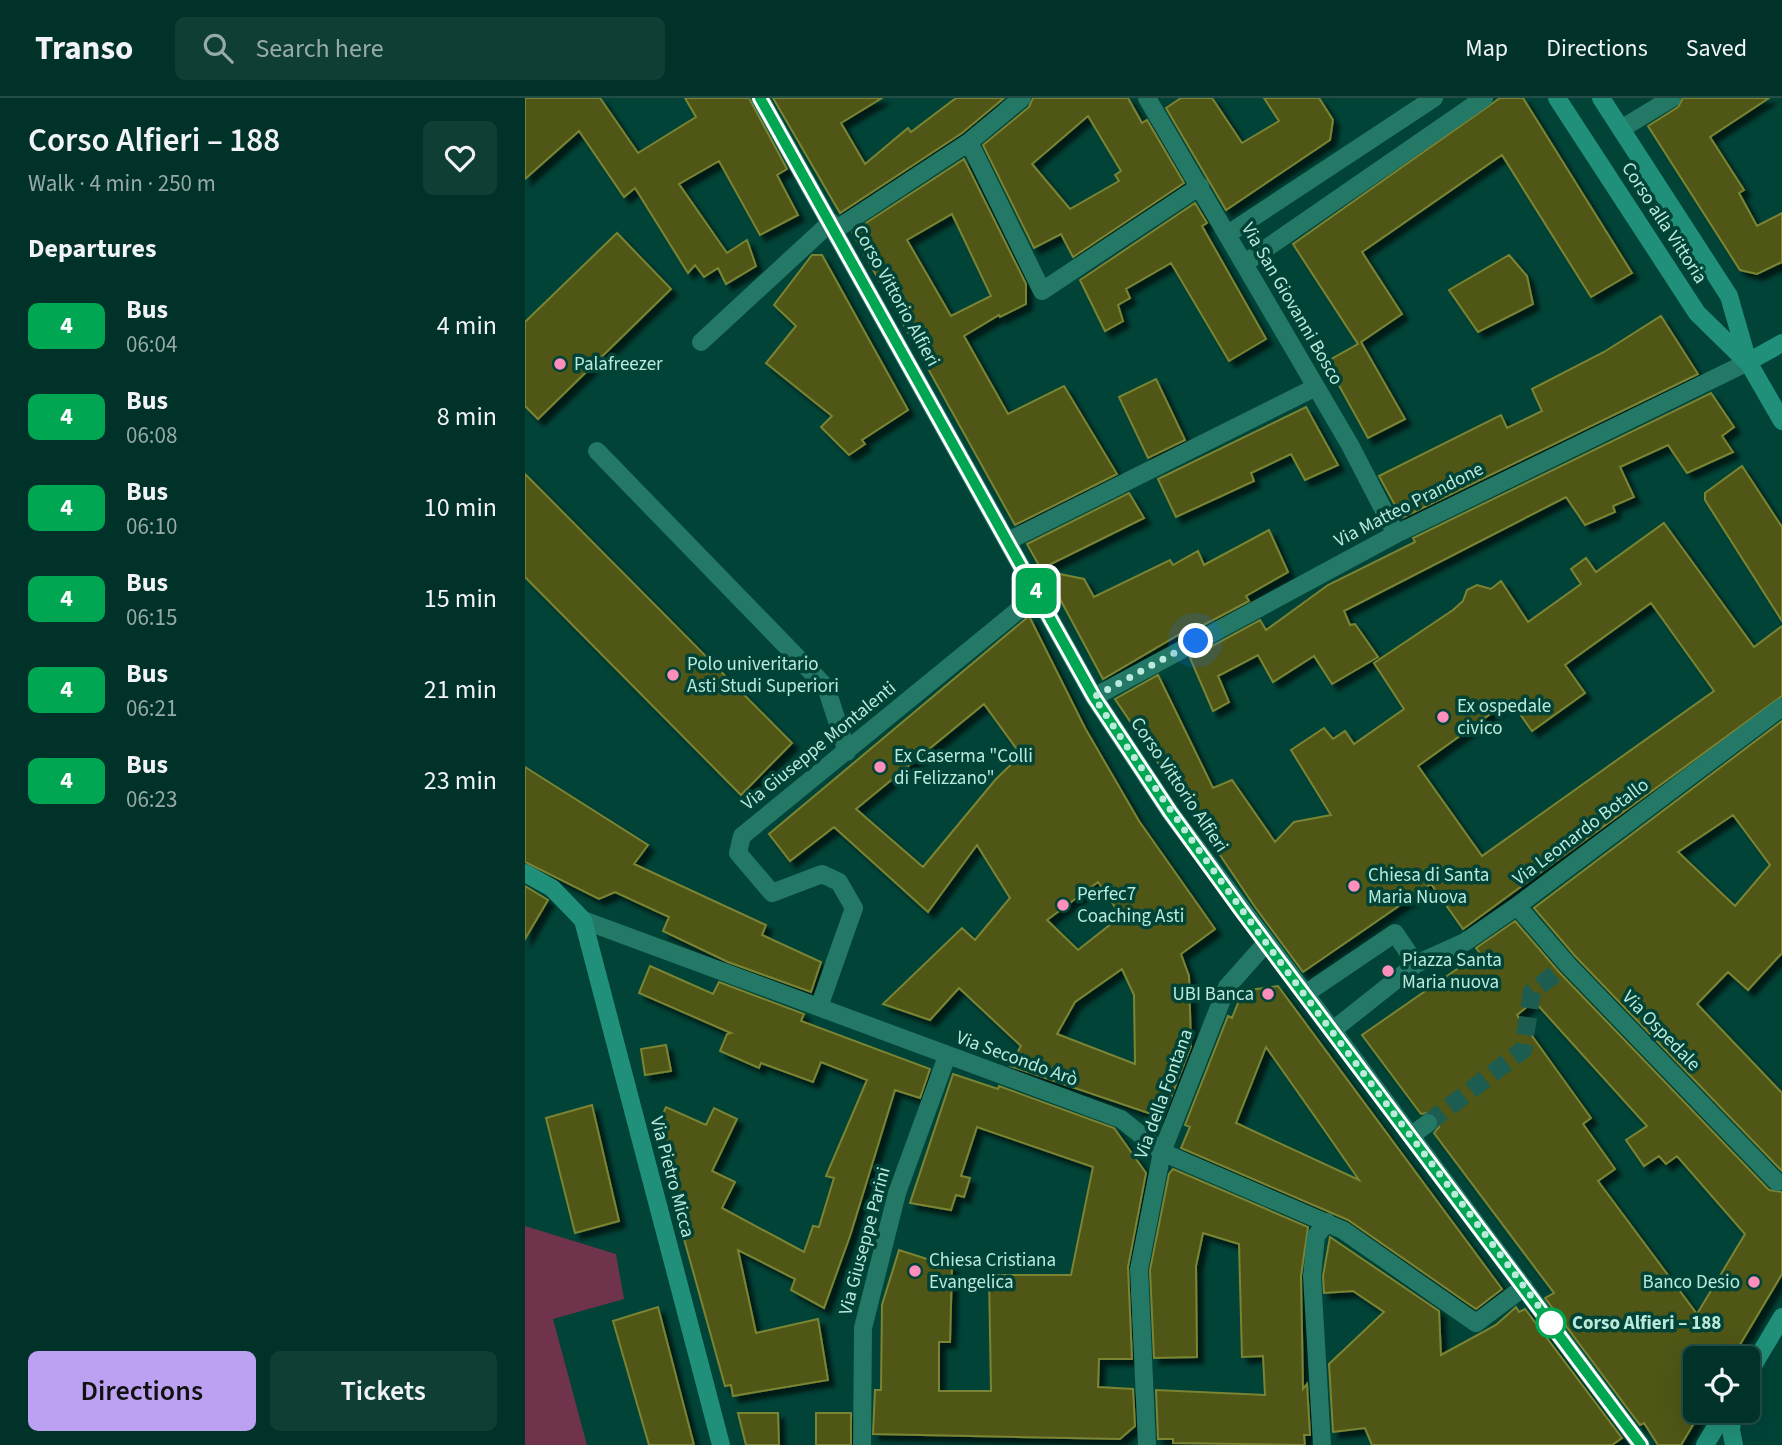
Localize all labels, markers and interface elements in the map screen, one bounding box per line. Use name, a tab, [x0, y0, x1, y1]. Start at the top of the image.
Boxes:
search box	[175, 17, 665, 80]
text: Transo	[35, 25, 133, 72]
icon: search	[199, 29, 237, 67]
text: Search here	[255, 30, 384, 67]
text: Map	[1465, 31, 1508, 66]
text: Directions	[1546, 31, 1648, 66]
text: Saved	[1686, 31, 1747, 66]
text: Corso Alfieri – 188	[28, 117, 280, 164]
button: heart	[423, 121, 497, 195]
street label: Corso alla Vittoria	[1615, 157, 1713, 289]
text: Walk · 4 min · 250 m	[28, 167, 216, 200]
street label: Via San Giovanni Bosco	[1234, 218, 1350, 390]
street label: Corso Vittorio Alfieri	[846, 220, 946, 372]
text: Departures	[28, 230, 156, 267]
text: Bus	[126, 291, 168, 328]
text: 4 min	[437, 307, 497, 344]
text: 4	[60, 308, 73, 343]
text: 06:04	[126, 328, 177, 361]
place label: Palafreezer	[574, 351, 663, 378]
marker: Palafreezer	[552, 356, 568, 372]
text: Bus	[126, 382, 168, 419]
text: 8 min	[437, 398, 497, 435]
text: 4	[60, 399, 73, 434]
text: 06:08	[126, 419, 177, 452]
street label: Via Matteo Prandone	[1330, 456, 1488, 554]
text: Bus	[126, 473, 168, 510]
text: 10 min	[424, 489, 497, 526]
text: 4	[60, 490, 73, 525]
text: 06:10	[126, 510, 177, 543]
text: Bus	[126, 564, 168, 601]
line badge: 4	[1013, 568, 1059, 614]
text: 4	[1030, 573, 1042, 608]
text: 15 min	[424, 580, 497, 617]
text: 4	[60, 581, 73, 616]
text: 06:15	[126, 601, 177, 634]
your location	[1178, 623, 1213, 658]
place label: Polo univeritario Asti Studi Superiori	[687, 651, 839, 700]
text: Bus	[126, 655, 168, 692]
marker: Polo univeritario Asti Studi Superiori	[665, 667, 681, 683]
text: 21 min	[424, 671, 497, 708]
text: 4	[60, 672, 73, 707]
street label: Via Giuseppe Montalenti	[736, 675, 902, 817]
text: 06:21	[126, 692, 177, 725]
place label: Ex ospedale civico	[1457, 693, 1551, 742]
marker: Ex ospedale civico	[1435, 709, 1451, 725]
street label: Corso Vittorio Alfieri	[1124, 712, 1234, 858]
place label: Ex Caserma "Colli di Felizzano"	[894, 743, 1033, 792]
text: Bus	[126, 746, 168, 783]
marker: Ex Caserma "Colli di Felizzano"	[872, 759, 888, 775]
text: 23 min	[424, 762, 497, 799]
text: 4	[60, 763, 73, 798]
street label: Via Leonardo Botallo	[1507, 772, 1655, 892]
text: 06:23	[126, 783, 177, 816]
place label: Chiesa di Santa Maria Nuova	[1368, 862, 1489, 911]
marker: Chiesa di Santa Maria Nuova	[1346, 878, 1362, 894]
place label: Perfec7 Coaching Asti	[1077, 881, 1184, 930]
marker: Perfec7 Coaching Asti	[1055, 897, 1071, 913]
place label: Piazza Santa Maria nuova	[1402, 947, 1502, 996]
marker: Piazza Santa Maria nuova	[1380, 963, 1396, 979]
place label: UBI Banca	[1173, 981, 1254, 1008]
street label: Via Ospedale	[1616, 985, 1706, 1077]
marker: UBI Banca	[1260, 986, 1276, 1002]
street label: Via Secondo Arò	[952, 1024, 1082, 1094]
street label: Via della Fontana	[1128, 1025, 1200, 1163]
street label: Via Pietro Micca	[643, 1114, 701, 1240]
street label: Via Giuseppe Parini	[832, 1164, 898, 1318]
place label: Chiesa Cristiana Evangelica	[929, 1247, 1056, 1296]
marker: Chiesa Cristiana Evangelica	[907, 1263, 923, 1279]
place label: Banco Desio	[1642, 1269, 1740, 1296]
marker: Banco Desio	[1746, 1274, 1762, 1290]
marker: Corso Alfieri – 188	[1536, 1308, 1566, 1338]
place label: Corso Alfieri – 188	[1572, 1310, 1721, 1337]
map controls	[1683, 1346, 1760, 1423]
button: locate	[1683, 1346, 1760, 1423]
button: Directions	[28, 1351, 256, 1431]
button: Tickets	[270, 1351, 497, 1431]

